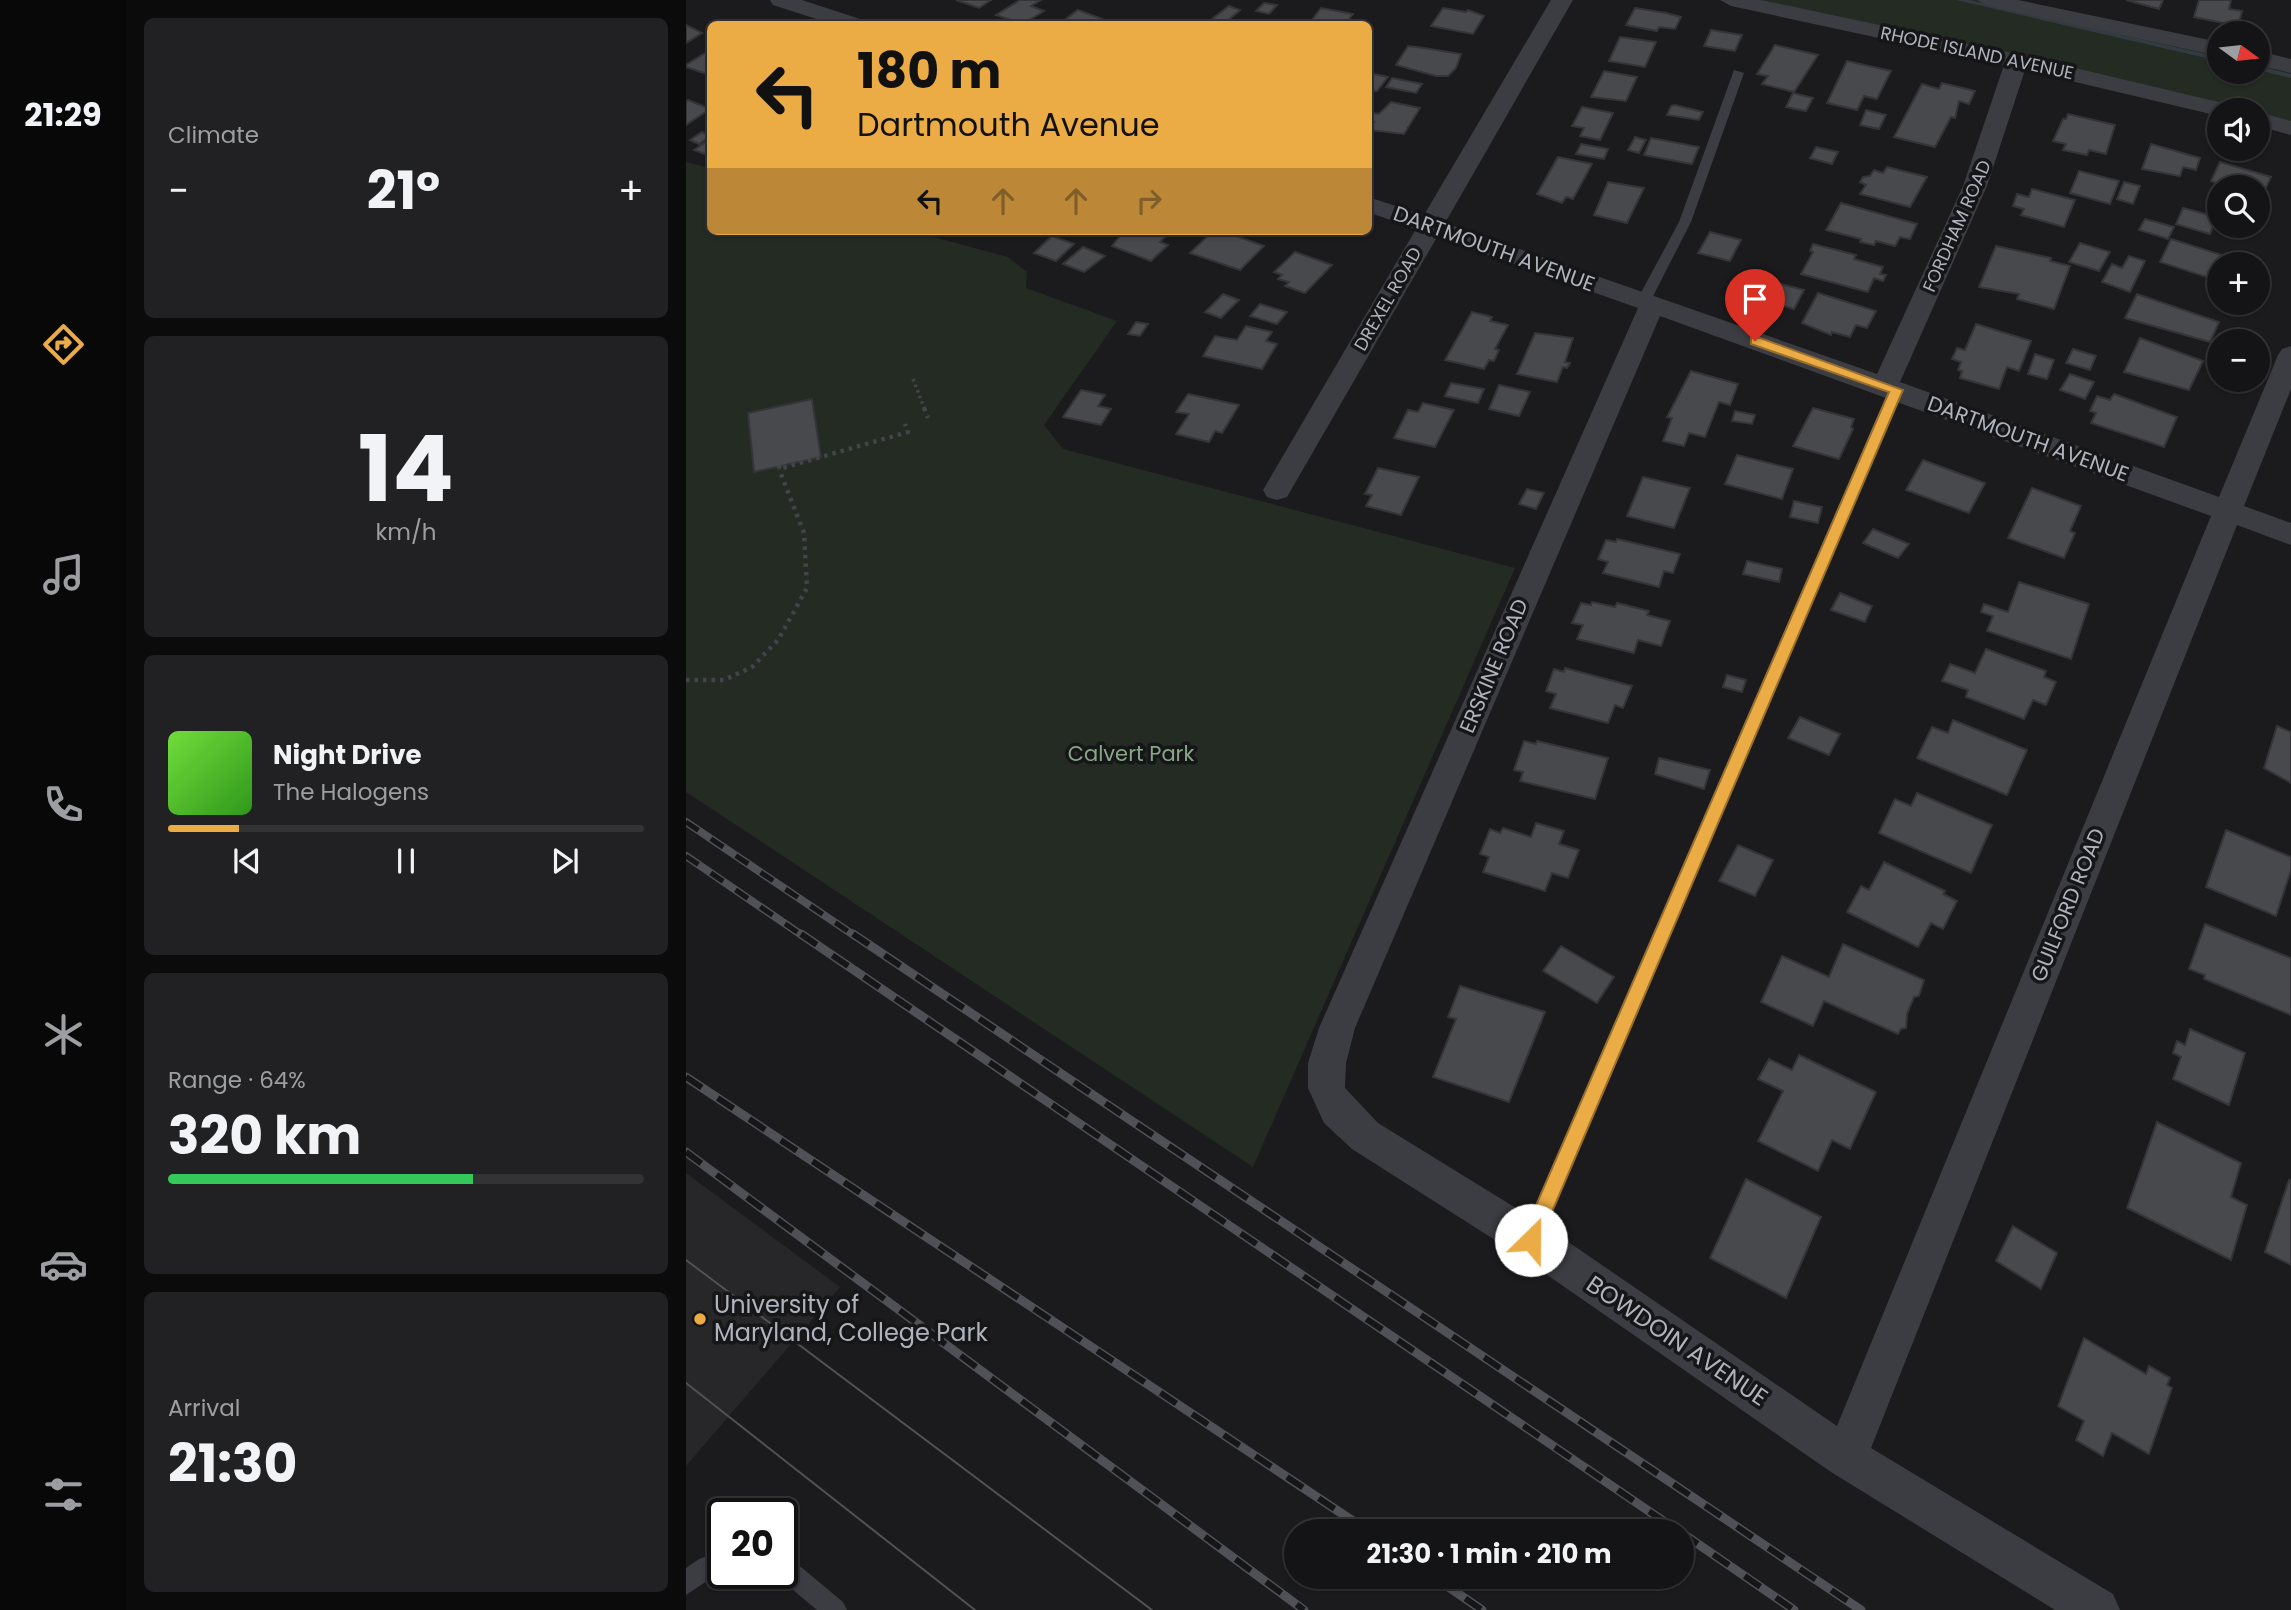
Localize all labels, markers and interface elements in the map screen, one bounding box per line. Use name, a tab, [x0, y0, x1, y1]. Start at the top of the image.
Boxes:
street label: RHODE ISLAND AVENUE	[1878, 20, 2076, 85]
north arrow	[2207, 21, 2270, 84]
map controls	[2207, 21, 2270, 392]
text: 180 m	[857, 37, 1001, 105]
icon: left	[742, 49, 833, 140]
text: 21:29	[24, 92, 102, 137]
button: sound	[2207, 98, 2270, 161]
text: Dartmouth Avenue	[857, 102, 1160, 147]
text: Climate	[168, 119, 259, 151]
text: 21°	[367, 154, 440, 227]
street label: FORDHAM ROAD	[1916, 156, 1997, 296]
text: −	[168, 164, 189, 217]
text: +	[618, 164, 644, 217]
button: search	[2207, 175, 2270, 238]
icon: left	[911, 182, 949, 220]
icon: ahead	[984, 182, 1022, 220]
icon: ahead	[1057, 182, 1095, 220]
icon: right	[1130, 182, 1168, 220]
street label: DARTMOUTH AVENUE	[1389, 199, 1599, 298]
street label: DREXEL ROAD	[1348, 242, 1427, 355]
button: +	[2207, 252, 2270, 315]
pin	[1725, 269, 1785, 341]
icon: arrive	[1736, 280, 1774, 318]
icon: directions	[39, 320, 88, 369]
button: −	[2207, 329, 2270, 392]
street label: DARTMOUTH AVENUE	[1923, 389, 2133, 488]
text: 14	[358, 405, 454, 533]
text: km/h	[375, 516, 437, 548]
icon: music	[39, 550, 88, 599]
street label: ERSKINE ROAD	[1452, 594, 1535, 737]
text: Night Drive	[273, 737, 421, 773]
park label: Calvert Park	[1068, 739, 1194, 768]
text: The Halogens	[273, 776, 429, 808]
icon: phone	[39, 780, 88, 829]
street label: GUILFORD ROAD	[2023, 824, 2112, 986]
icon: previous	[228, 842, 266, 880]
icon: pause	[387, 842, 425, 880]
icon: next	[546, 842, 584, 880]
icon: climate	[39, 1010, 88, 1059]
text: Range · 64%	[168, 1064, 306, 1096]
text: 320 km	[168, 1099, 361, 1172]
position arrow	[1494, 1203, 1568, 1277]
icon: car	[39, 1240, 88, 1289]
street label: BOWDOIN AVENUE	[1580, 1268, 1774, 1414]
place label: University of Maryland, College Park	[714, 1288, 988, 1349]
marker: University of Maryland, College Park	[692, 1311, 708, 1327]
text: Arrival	[168, 1392, 240, 1424]
text: 21:30	[168, 1427, 297, 1500]
icon: filters	[39, 1470, 88, 1519]
speed limit sign: 20	[707, 1498, 798, 1589]
text: 21:30 · 1 min · 210 m	[1367, 1536, 1611, 1572]

